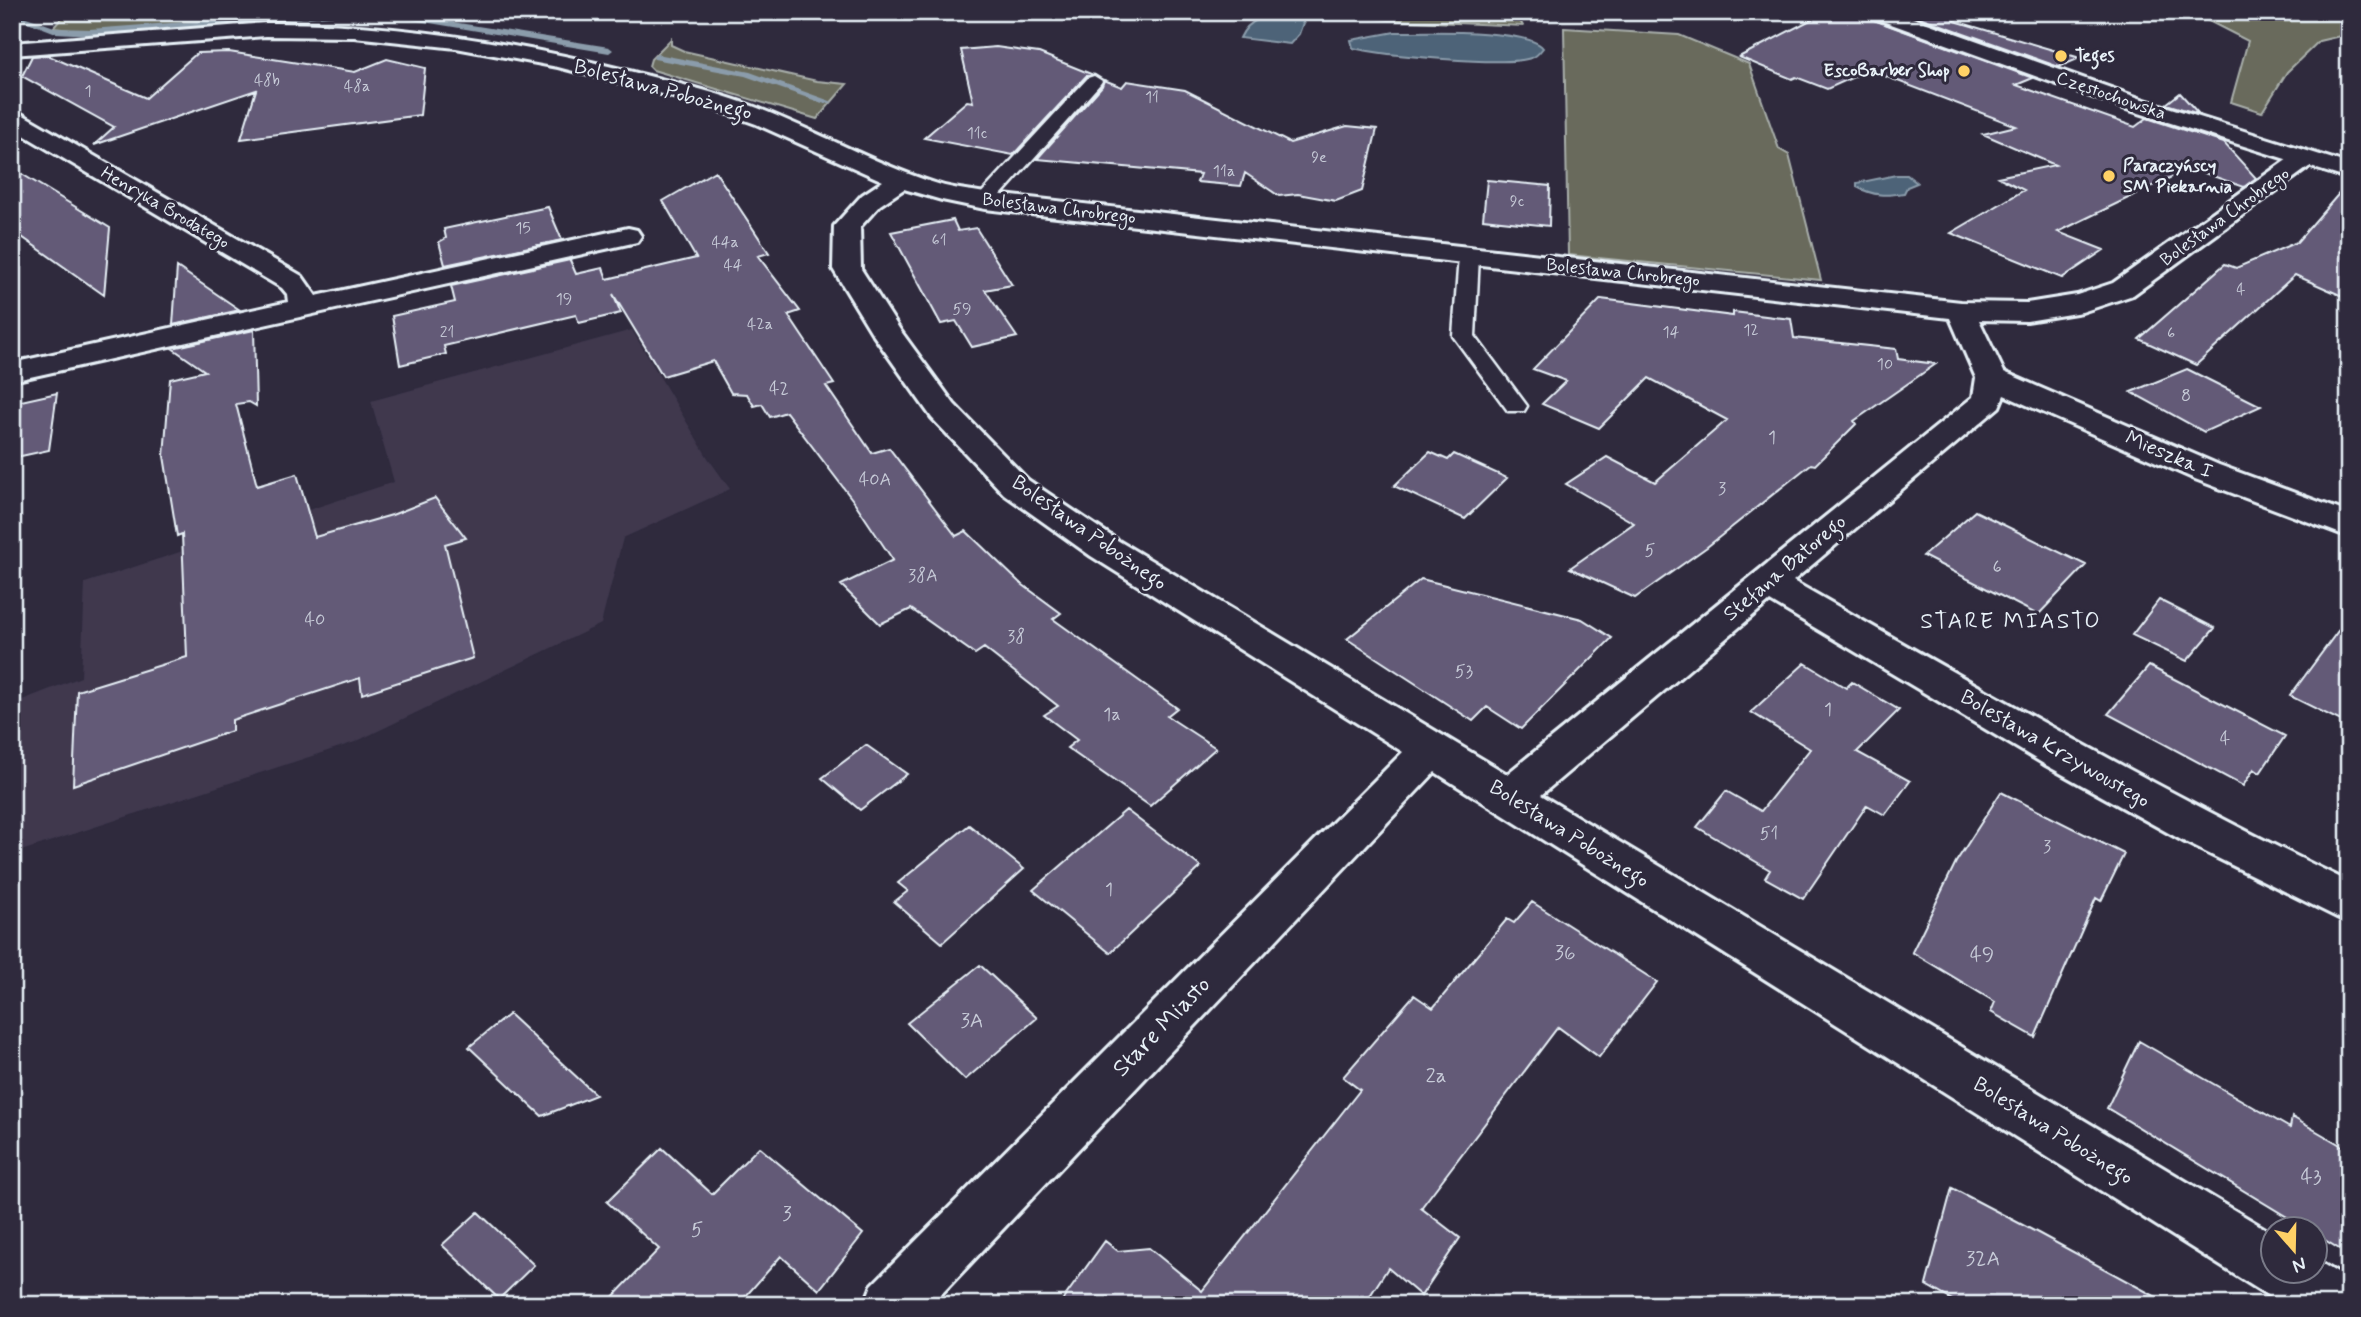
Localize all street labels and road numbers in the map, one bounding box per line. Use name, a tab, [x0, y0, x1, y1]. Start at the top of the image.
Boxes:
street label: Bolesława Pobożnego	[570, 53, 755, 129]
street label: Częstochowska	[2053, 66, 2169, 126]
street label: Henryka Brodatego	[96, 161, 234, 256]
street label: Bolesława Chrobrego	[2156, 162, 2295, 273]
street label: Bolesława Chrobrego	[981, 188, 1137, 231]
street label: Bolesława Chrobrego	[1545, 253, 1701, 294]
street label: Mieszka I	[2121, 424, 2217, 486]
street label: Bolesława Pobożnego	[1005, 469, 1172, 599]
street label: Stefana Batorego	[1717, 508, 1854, 629]
street label: Bolesława Krzywoustego	[1955, 683, 2155, 815]
street label: Bolesława Pobożnego	[1483, 774, 1654, 896]
street label: Stare Miasto	[1106, 970, 1218, 1084]
street label: Bolesława Pobożnego	[1967, 1071, 2138, 1193]

